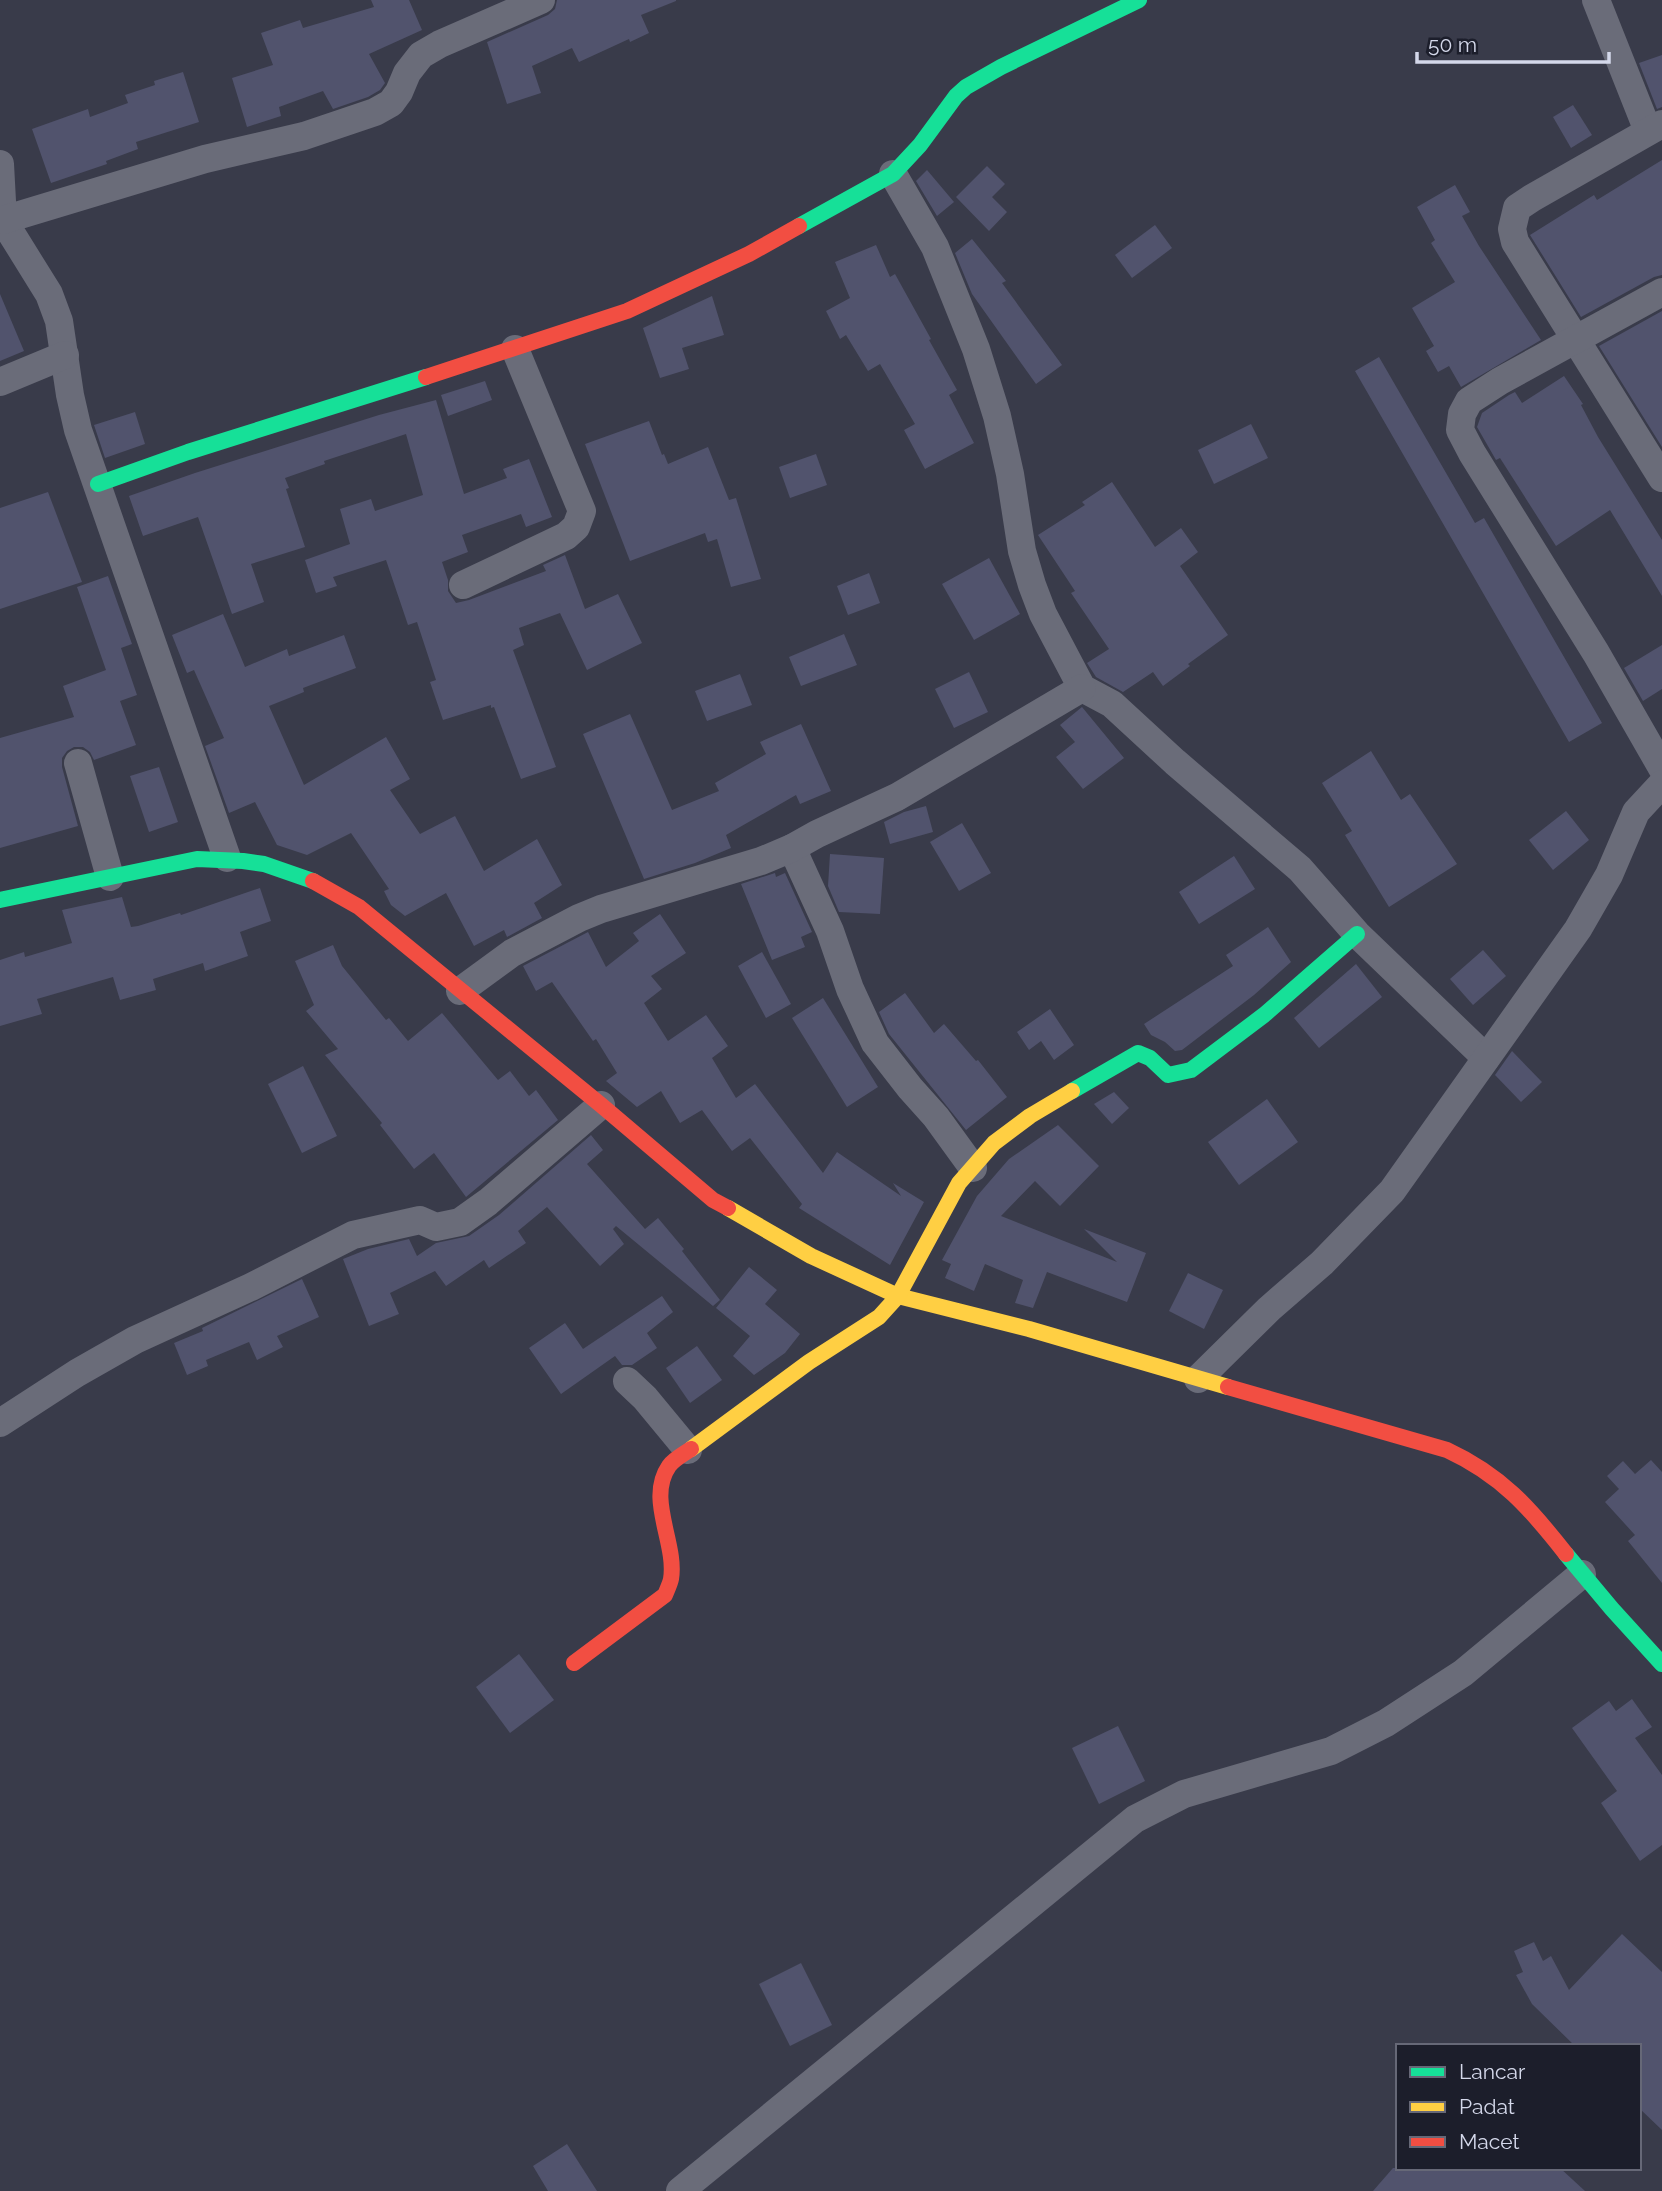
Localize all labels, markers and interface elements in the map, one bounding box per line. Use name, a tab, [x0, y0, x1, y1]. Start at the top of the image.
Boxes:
scale bar	[1417, 21, 1610, 65]
text: 50 m	[1428, 32, 1477, 57]
legend	[1396, 2044, 1641, 2170]
text: Lancar	[1459, 2059, 1526, 2084]
text: Padat	[1459, 2094, 1515, 2119]
text: Macet	[1459, 2129, 1519, 2154]

